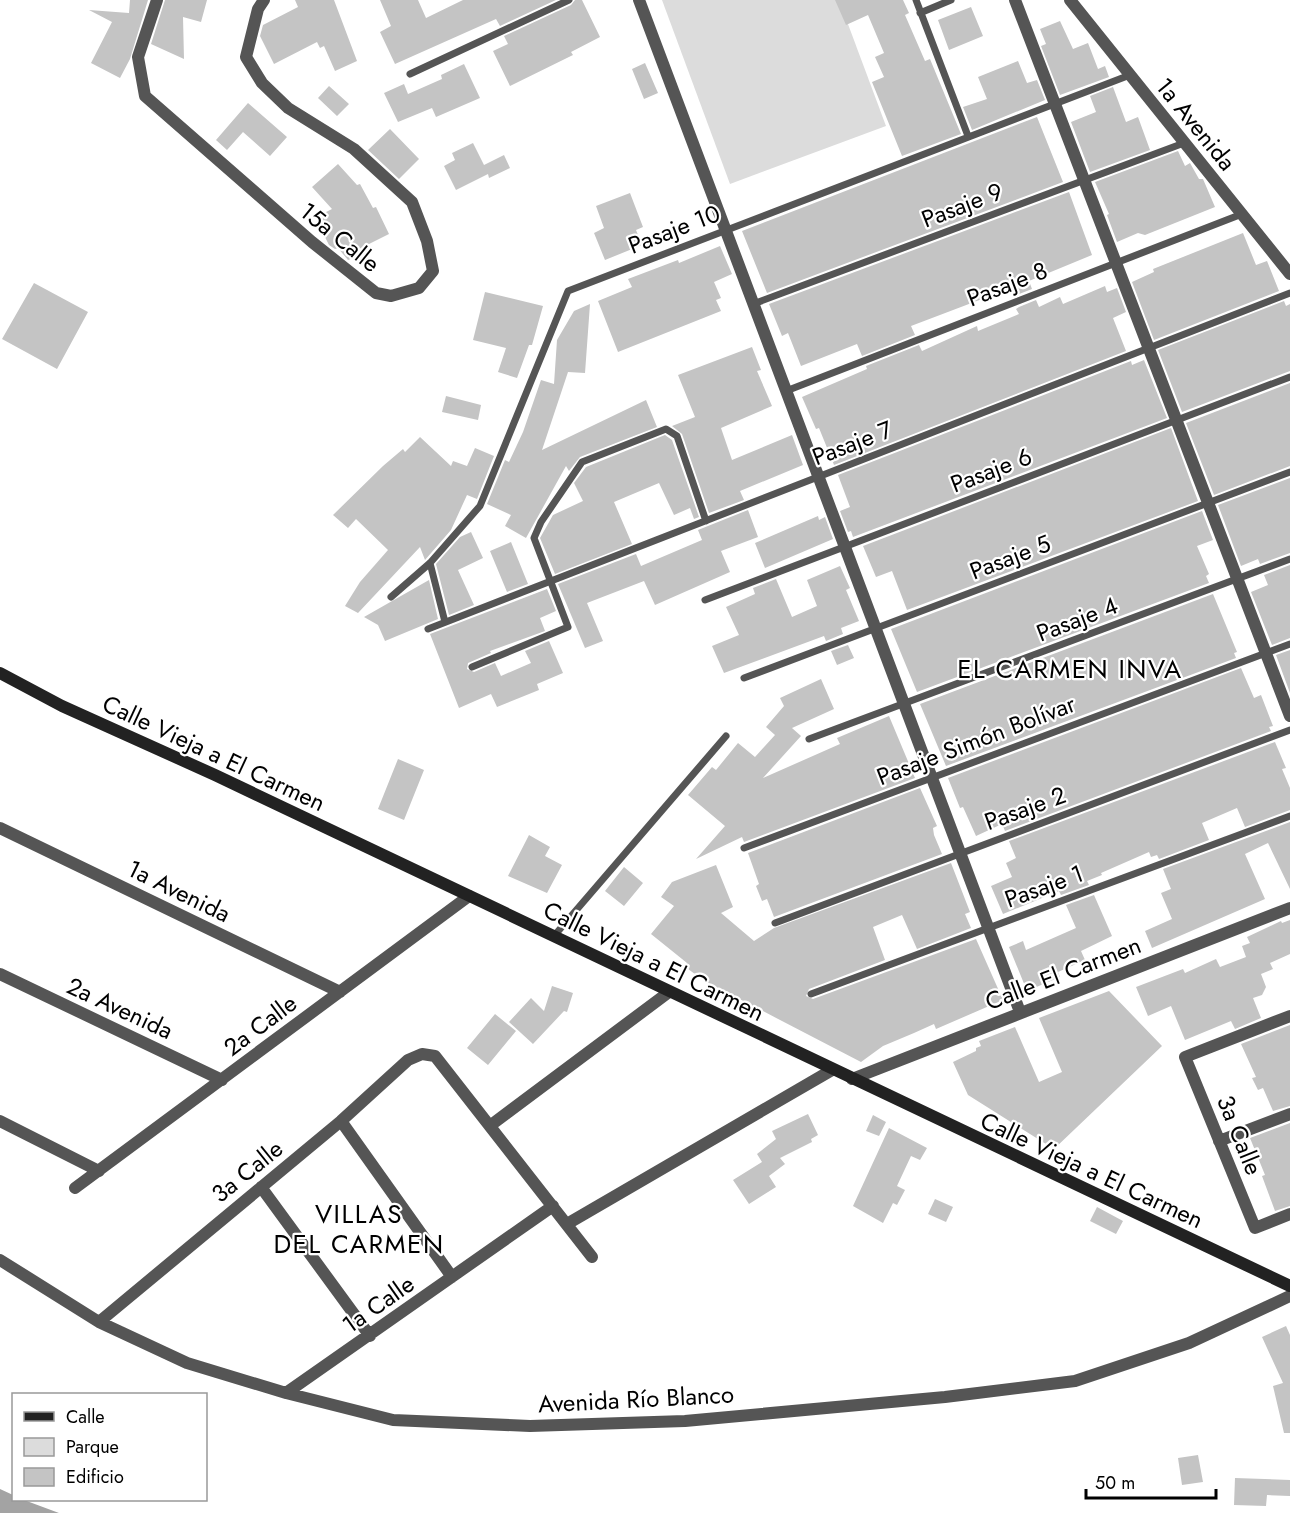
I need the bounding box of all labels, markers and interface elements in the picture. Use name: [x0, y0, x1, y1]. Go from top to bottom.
street label: 1a Avenida: [1148, 70, 1244, 178]
street label: Pasaje 9: [916, 174, 1008, 236]
street label: 15a Calle: [292, 194, 388, 280]
street label: Pasaje 10: [623, 195, 725, 263]
street label: Pasaje 8: [962, 253, 1052, 315]
street label: Pasaje 7: [807, 412, 898, 474]
street label: Pasaje 6: [945, 439, 1037, 501]
street label: Pasaje 5: [964, 526, 1056, 588]
street label: Pasaje 4: [1031, 587, 1123, 651]
district label: EL CARMEN INVA: [957, 650, 1183, 688]
street label: Calle Vieja a El Carmen: [97, 686, 331, 820]
street label: Pasaje Simón Bolívar: [872, 686, 1081, 794]
street label: Pasaje 2: [979, 777, 1071, 839]
street label: 1a Avenida: [122, 851, 236, 931]
street label: Pasaje 1: [1000, 856, 1088, 916]
street label: Calle Vieja a El Carmen: [537, 892, 771, 1030]
street label: Calle El Carmen: [980, 927, 1146, 1019]
street label: 2a Avenida: [61, 968, 179, 1048]
street label: 2a Calle: [216, 986, 304, 1064]
street label: 3a Calle: [1208, 1090, 1272, 1180]
street label: Calle Vieja a El Carmen: [975, 1103, 1209, 1237]
street label: 3a Calle: [204, 1131, 290, 1211]
district label: VILLAS DEL CARMEN: [273, 1195, 445, 1263]
street label: 1a Calle: [335, 1266, 421, 1342]
street label: Avenida Río Blanco: [537, 1376, 735, 1422]
legend: [12, 1393, 207, 1501]
text: Calle: [66, 1404, 105, 1430]
text: Parque: [66, 1434, 119, 1460]
scale bar: [1086, 1462, 1216, 1500]
text: Edificio: [66, 1464, 124, 1490]
text: 50 m: [1095, 1470, 1135, 1496]

